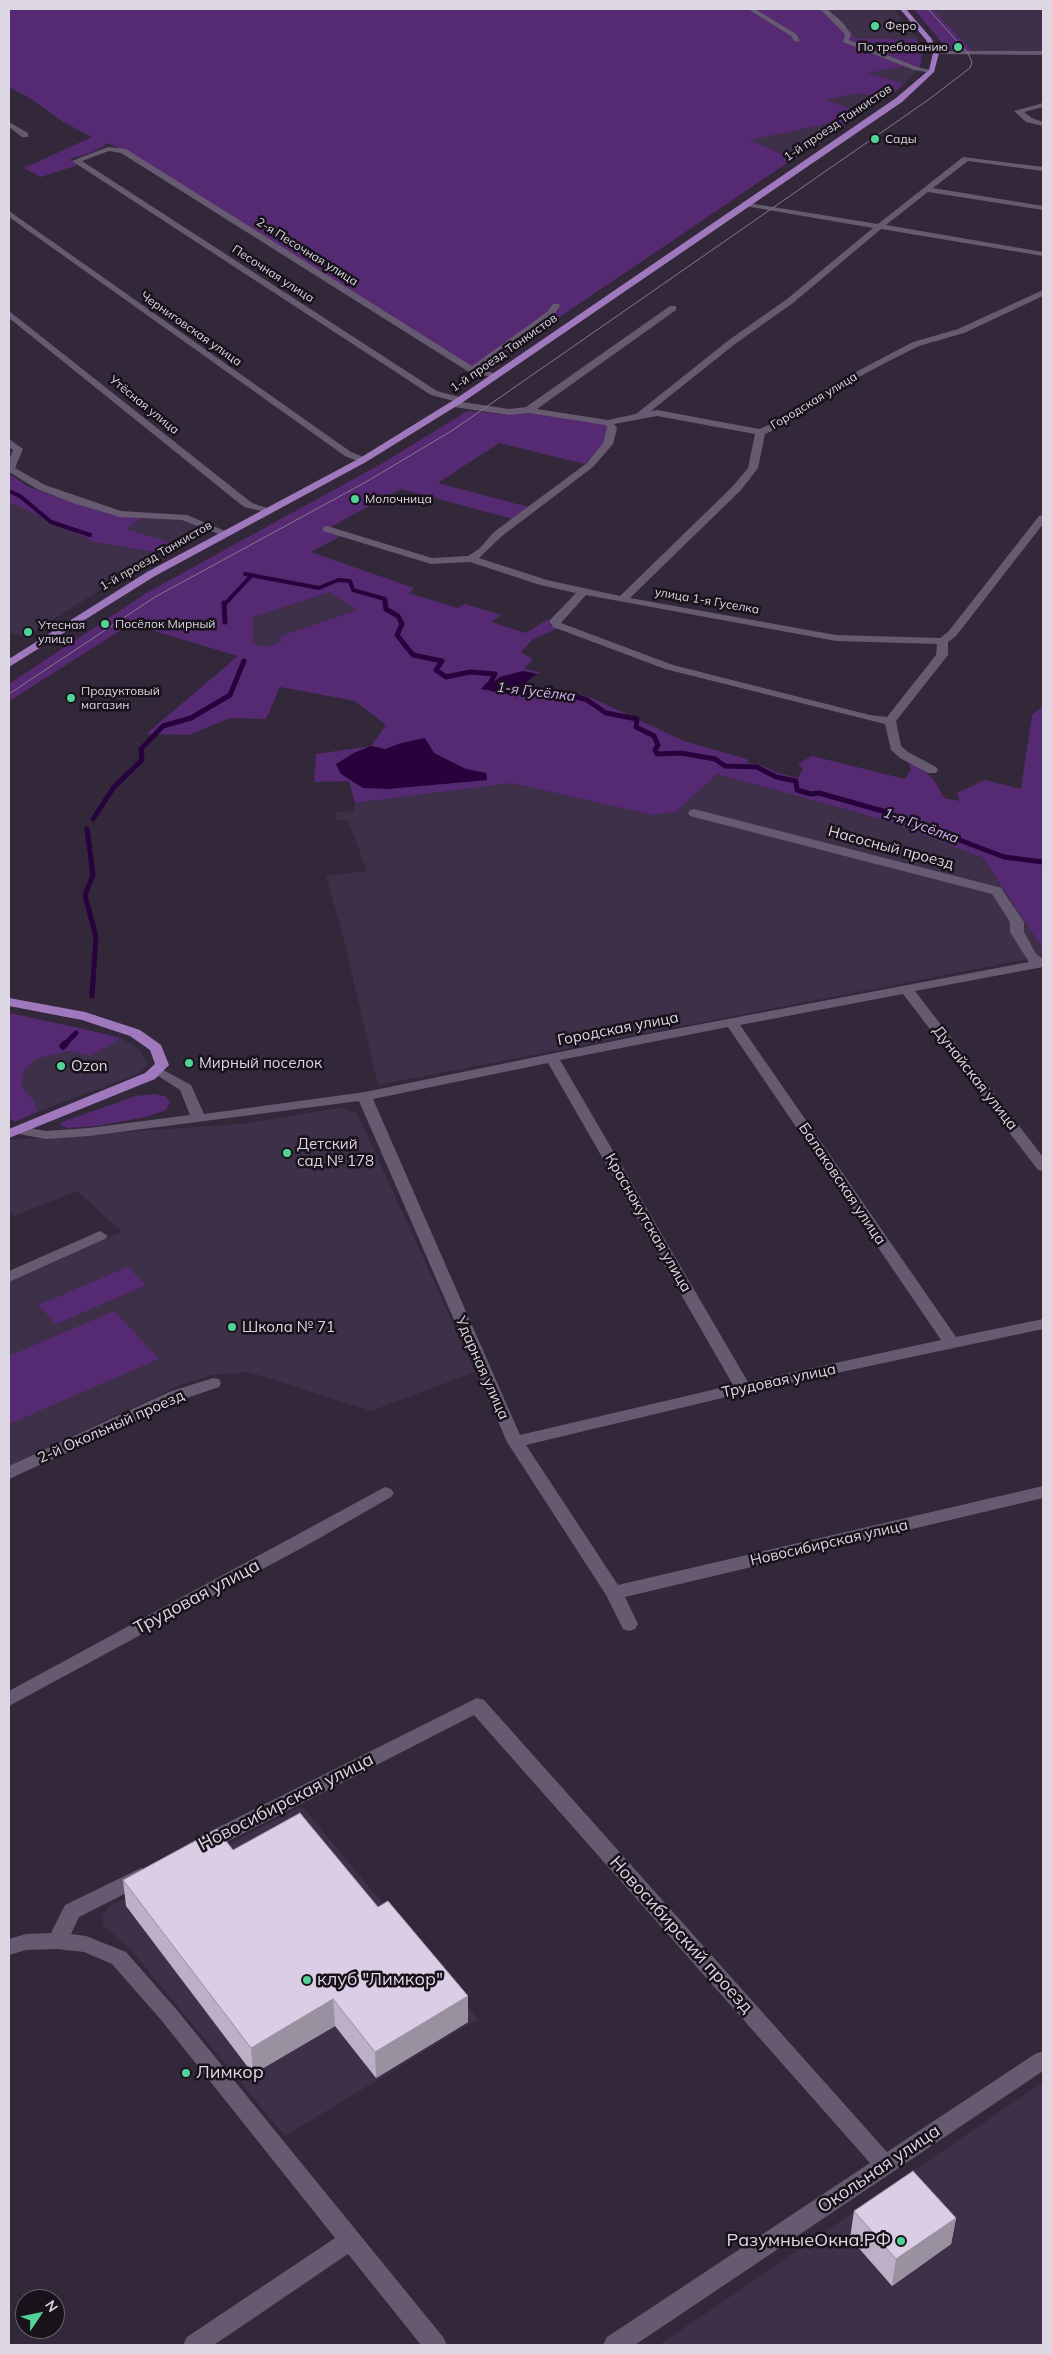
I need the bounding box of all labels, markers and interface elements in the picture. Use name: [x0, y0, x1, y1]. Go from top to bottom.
place label: Феро: [885, 19, 916, 33]
marker: Феро: [869, 20, 881, 32]
place label: По требованию: [858, 40, 948, 54]
marker: По требованию: [952, 41, 964, 53]
street label: 1-й проезд Танкистов: [781, 82, 895, 164]
place label: Сады: [885, 132, 917, 146]
marker: Сады: [869, 133, 881, 145]
street label: 2-я Песочная улица: [254, 215, 360, 289]
street label: Песочная улица: [229, 242, 317, 306]
street label: Черниговская улица: [138, 289, 244, 369]
street label: 1-й проезд Танкистов: [448, 311, 560, 395]
street label: Городская улица: [768, 370, 860, 432]
street label: Утёсная улица: [106, 373, 182, 437]
place label: Молочница: [365, 492, 432, 506]
marker: Молочница: [349, 493, 361, 505]
street label: 1-й проезд Танкистов: [97, 518, 215, 594]
street label: улица 1-я Гуселка: [654, 585, 760, 617]
place label: Посёлок Мирный: [115, 617, 215, 631]
place label: Утесная улица: [38, 618, 85, 646]
marker: Посёлок Мирный: [99, 618, 111, 630]
marker: Утесная улица: [22, 626, 34, 638]
water label: 1-я Гусёлка: [496, 679, 576, 705]
place label: Продуктовый магазин: [81, 684, 160, 712]
marker: Продуктовый магазин: [65, 692, 77, 704]
water label: 1-я Гусёлка: [881, 805, 961, 847]
street label: Насосный проезд: [826, 823, 956, 873]
street label: Городская улица: [556, 1008, 680, 1050]
street label: Дунайская улица: [929, 1022, 1021, 1134]
place label: Мирный поселок: [199, 1054, 322, 1072]
place label: Ozon: [71, 1057, 108, 1075]
marker: Мирный поселок: [183, 1057, 195, 1069]
marker: Ozon: [55, 1060, 67, 1072]
street label: Балаковская улица: [795, 1120, 889, 1248]
place label: Детский сад № 178: [297, 1135, 374, 1170]
marker: Детский сад № 178: [281, 1147, 293, 1159]
street label: Краснокутская улица: [601, 1150, 695, 1296]
street label: Ударная улица: [451, 1313, 513, 1423]
place label: Школа № 71: [242, 1318, 335, 1336]
marker: Школа № 71: [226, 1321, 238, 1333]
street label: Трудовая улица: [720, 1360, 838, 1402]
street label: 2-й Окольный проезд: [35, 1387, 187, 1467]
street label: Новосибирская улица: [748, 1516, 910, 1570]
street label: Трудовая улица: [130, 1555, 264, 1639]
street label: Новосибирская улица: [195, 1748, 377, 1856]
street label: Новосибирский проезд: [605, 1852, 757, 2018]
place label: клуб "Лимкор": [317, 1969, 443, 1991]
marker: клуб "Лимкор": [301, 1974, 313, 1986]
place label: Лимкор: [196, 2062, 264, 2084]
marker: Лимкор: [180, 2067, 192, 2079]
street label: Окольная улица: [814, 2120, 944, 2218]
place label: РазумныеОкна.РФ: [727, 2230, 891, 2252]
marker: РазумныеОкна.РФ: [895, 2235, 907, 2247]
north arrow: [15, 2289, 65, 2339]
text: N: [41, 2297, 62, 2316]

